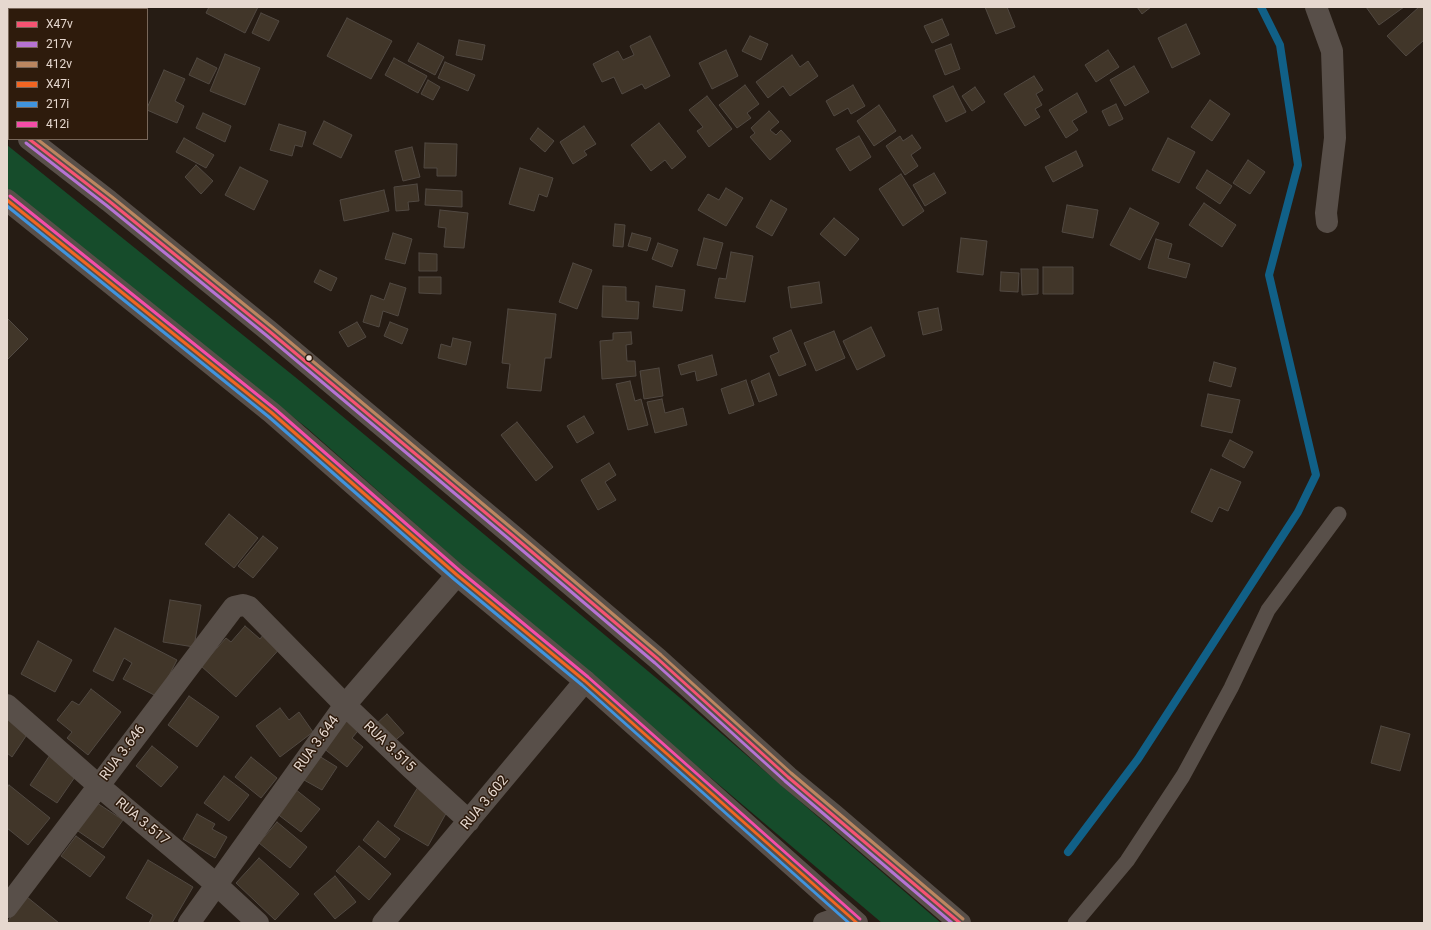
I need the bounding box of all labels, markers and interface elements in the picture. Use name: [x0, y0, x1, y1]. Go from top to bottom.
legend: [8, 8, 148, 140]
text: X47v: [46, 17, 73, 31]
text: 217v: [46, 37, 72, 51]
text: 412v: [46, 57, 72, 71]
text: X47i: [46, 77, 70, 91]
text: 217i: [46, 97, 69, 111]
text: 412i: [46, 117, 69, 131]
unlabelled marker: [304, 353, 314, 363]
street label: RUA 3.644: [291, 713, 343, 775]
street label: RUA 3.515: [360, 718, 418, 776]
street label: RUA 3.646: [97, 722, 149, 784]
street label: RUA 3.602: [458, 773, 512, 833]
street label: RUA 3.517: [112, 795, 172, 849]

